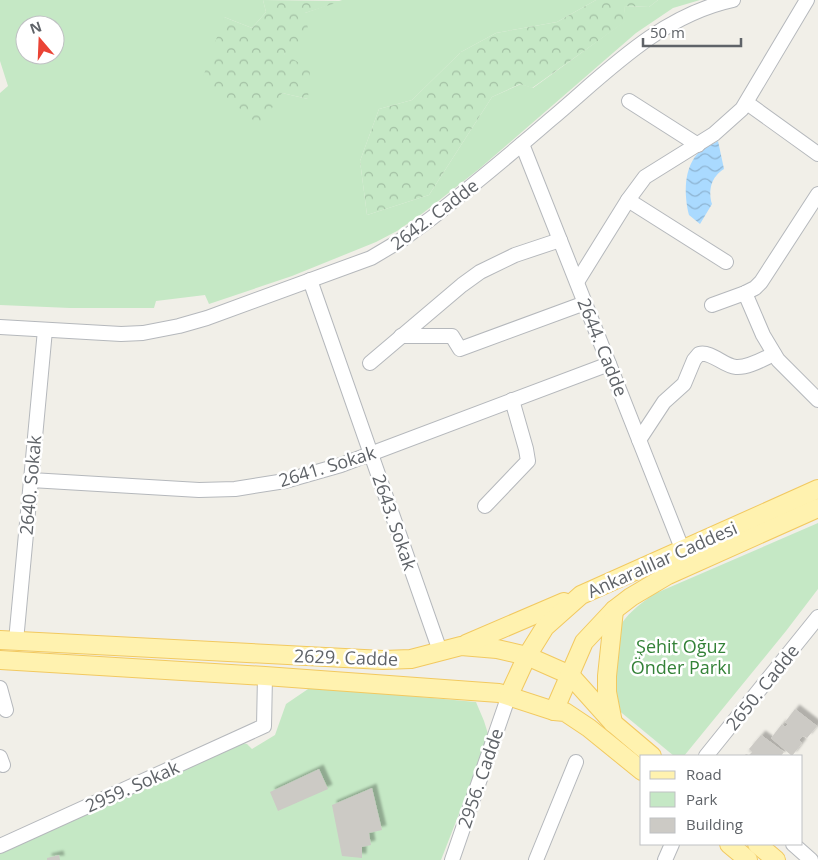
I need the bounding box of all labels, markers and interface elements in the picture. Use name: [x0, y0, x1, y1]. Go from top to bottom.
north arrow: [15, 15, 65, 65]
scale bar: [643, 15, 740, 47]
text: N: [27, 16, 44, 38]
text: 50 m: [650, 22, 685, 42]
street label: 2642. Cadde: [385, 173, 483, 255]
street label: 2644. Cadde: [572, 294, 634, 400]
street label: 2640. Sokak: [14, 434, 46, 536]
street label: 2641. Sokak: [276, 440, 379, 492]
street label: 2643. Sokak: [367, 471, 423, 574]
street label: Ankaralılar Caddesi: [583, 515, 741, 603]
park label: Şehit Oğuz Önder Parkı: [631, 634, 731, 679]
street label: 2650. Cadde: [720, 639, 804, 735]
street label: 2629. Cadde: [294, 643, 398, 671]
street label: 2956. Cadde: [452, 725, 508, 831]
street label: 2959. Sokak: [81, 754, 183, 817]
legend: [640, 755, 803, 845]
text: Road: [686, 764, 722, 784]
text: Park: [686, 789, 717, 809]
text: Building: [686, 814, 743, 834]

